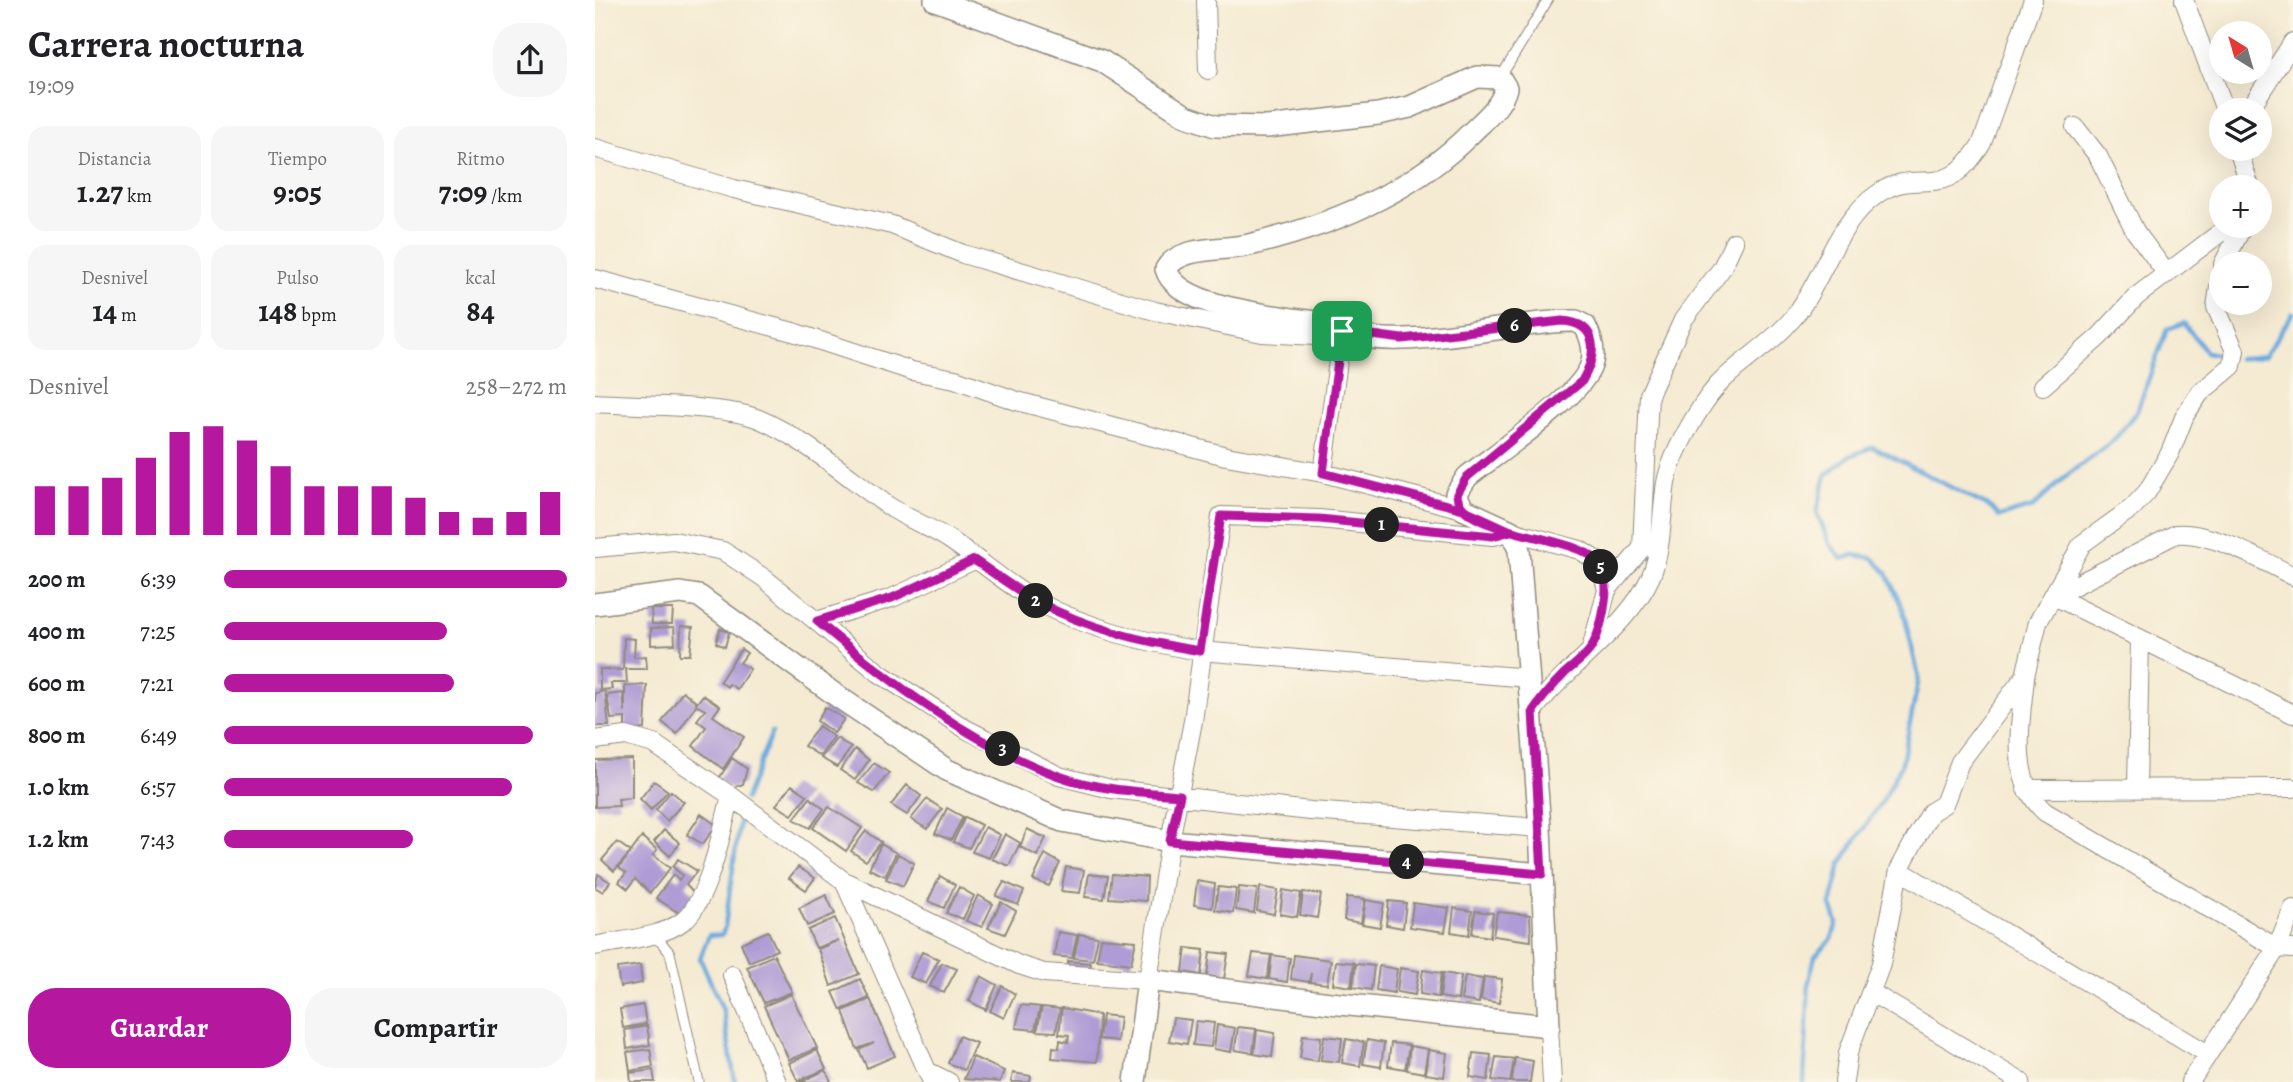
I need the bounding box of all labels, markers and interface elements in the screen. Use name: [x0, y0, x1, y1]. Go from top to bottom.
text: Carrera nocturna: [28, 18, 304, 70]
north arrow: [2209, 21, 2271, 84]
map controls: [2209, 21, 2272, 315]
button: share: [493, 23, 567, 97]
text: 19:09: [28, 70, 75, 101]
button: layers: [2209, 98, 2272, 161]
text: Distancia: [77, 146, 152, 172]
text: Tiempo: [268, 146, 327, 172]
text: Ritmo: [456, 146, 505, 172]
text: 1.27: [77, 172, 123, 212]
text: 9:05: [273, 172, 322, 212]
text: 7:09: [438, 172, 487, 212]
button: +: [2209, 175, 2272, 238]
text: km: [123, 183, 152, 209]
text: /km: [487, 183, 523, 209]
button: −: [2209, 252, 2272, 315]
text: Desnivel: [81, 265, 148, 291]
text: Pulso: [276, 265, 319, 291]
text: kcal: [465, 265, 496, 291]
text: 14: [92, 291, 117, 331]
text: 148: [258, 291, 297, 331]
text: 84: [466, 291, 495, 331]
pin: [1312, 301, 1372, 361]
text: m: [117, 302, 137, 328]
text: bpm: [297, 302, 337, 328]
pin: 6: [1497, 308, 1532, 344]
icon: arrive: [1323, 312, 1361, 350]
text: 6: [1510, 312, 1519, 338]
text: Desnivel: [28, 371, 109, 402]
text: 258–272 m: [466, 371, 567, 402]
pin: 1: [1365, 508, 1399, 542]
text: 1: [1378, 511, 1385, 537]
pin: 5: [1583, 550, 1619, 584]
text: 5: [1596, 553, 1605, 579]
text: 200 m: [28, 564, 86, 595]
text: 6:39: [140, 564, 176, 595]
pin: 2: [1019, 584, 1053, 618]
text: 2: [1031, 587, 1040, 613]
text: 400 m: [28, 616, 85, 647]
text: 7:25: [140, 616, 176, 647]
text: 600 m: [28, 668, 85, 699]
text: 7:21: [140, 668, 174, 699]
text: 800 m: [28, 720, 85, 751]
text: 6:49: [140, 720, 177, 751]
pin: 3: [985, 732, 1021, 766]
text: 3: [998, 735, 1007, 761]
text: 1.0 km: [28, 772, 89, 803]
text: 6:57: [140, 772, 176, 803]
text: 1.2 km: [28, 824, 89, 855]
text: 7:43: [140, 824, 175, 855]
pin: 4: [1389, 844, 1425, 880]
text: 4: [1402, 848, 1411, 874]
button: Guardar: [28, 988, 291, 1068]
button: Compartir: [305, 988, 567, 1068]

